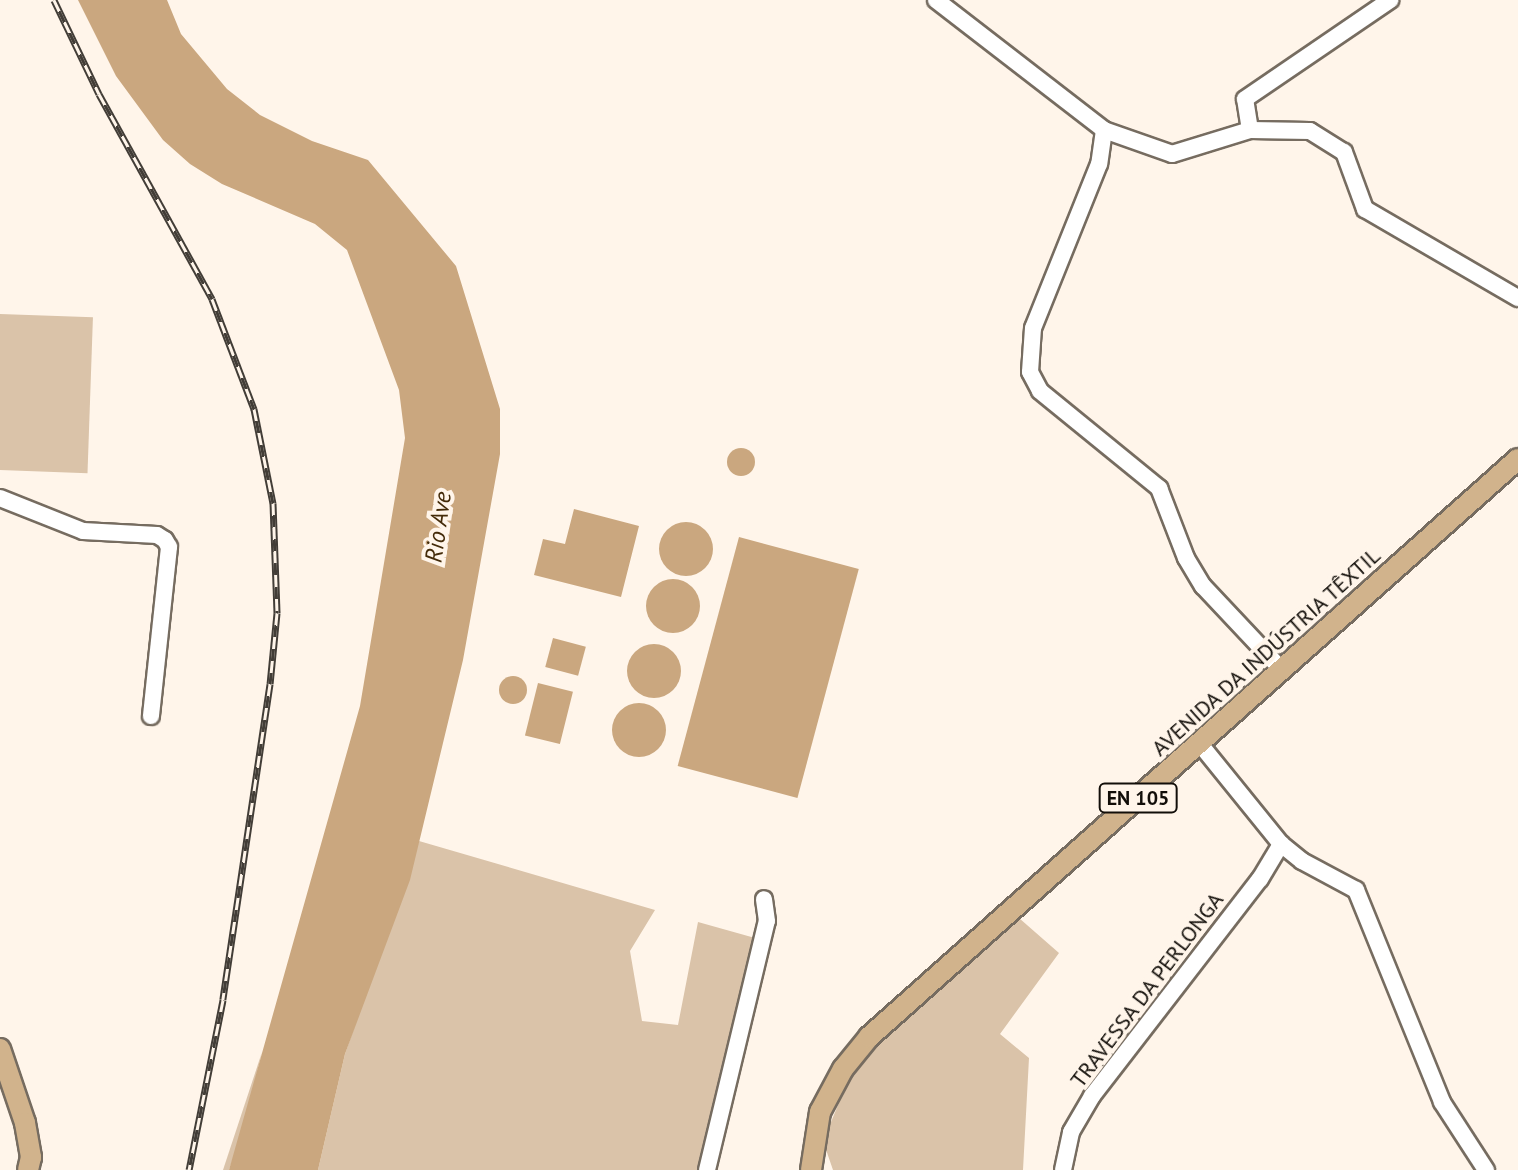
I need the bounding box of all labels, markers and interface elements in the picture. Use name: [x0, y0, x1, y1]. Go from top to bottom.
water label: Rio Ave: [419, 489, 457, 565]
street label: AVENIDA DA INDÚSTRIA TÊXTIL: [1145, 541, 1387, 763]
road number: EN 105: [1098, 782, 1178, 814]
street label: TRAVESSA DA PERLONGA: [1065, 887, 1229, 1093]

